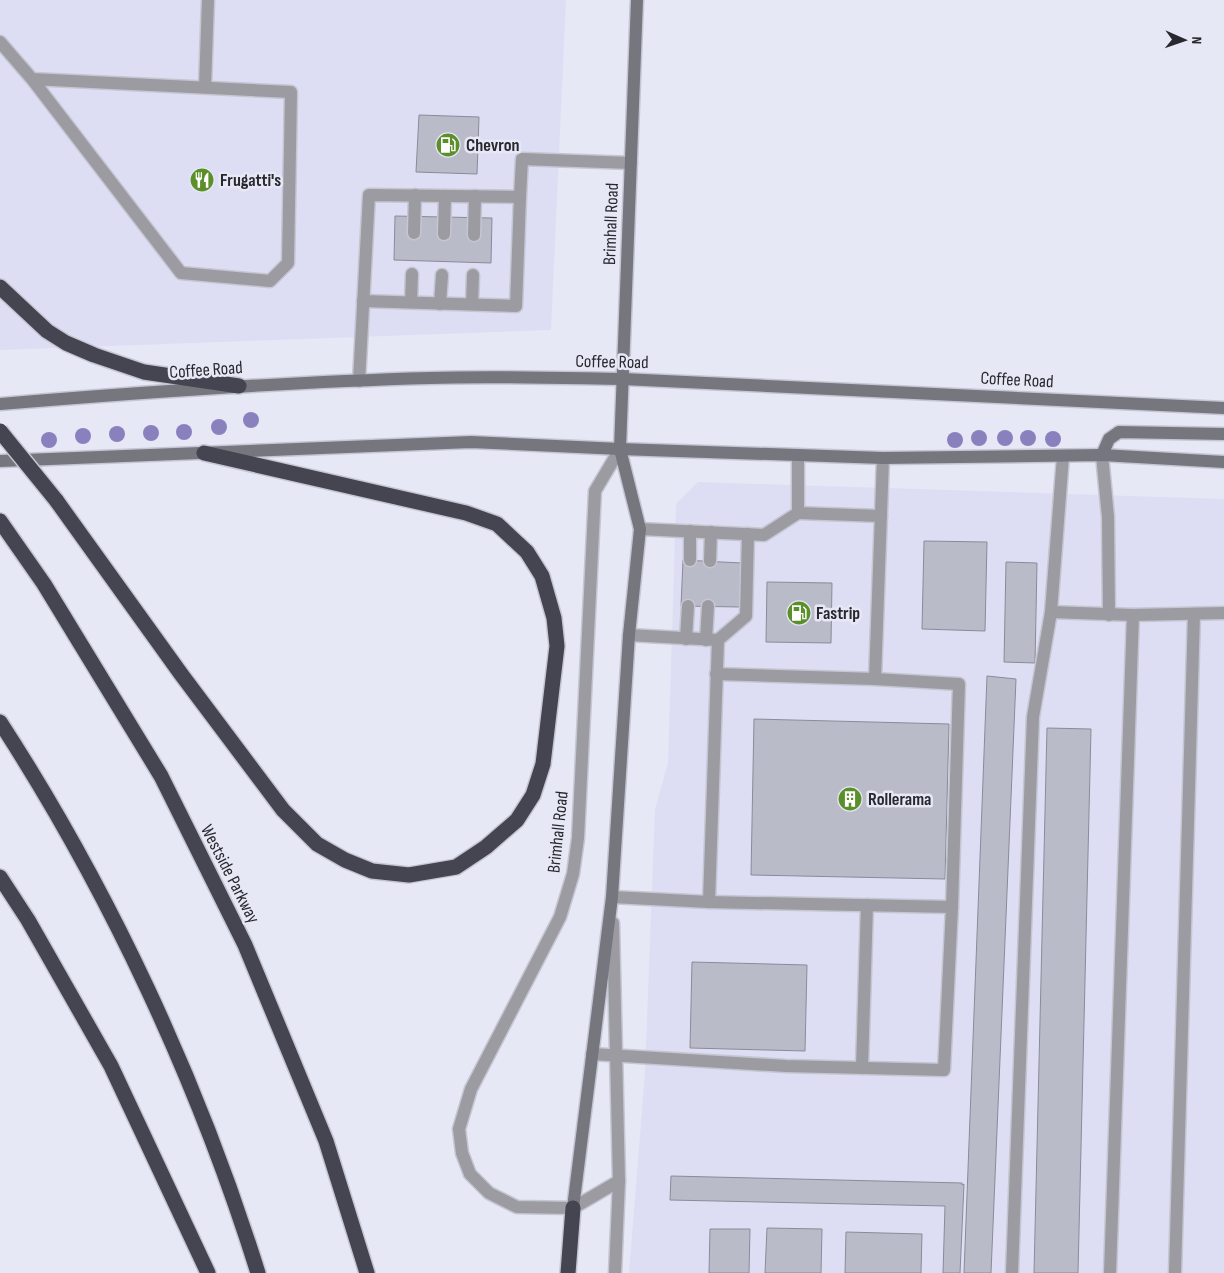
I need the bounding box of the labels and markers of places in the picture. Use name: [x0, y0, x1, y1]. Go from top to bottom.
fuel station icon: Chevron: [435, 132, 461, 158]
place label: Chevron: [466, 135, 520, 156]
restaurant icon: Frugatti's: [189, 167, 215, 193]
place label: Frugatti's: [220, 170, 281, 191]
fuel station icon: Fastrip: [786, 600, 812, 626]
place label: Fastrip: [816, 603, 860, 624]
building icon: Rollerama: [837, 786, 863, 812]
place label: Rollerama: [868, 789, 931, 810]

